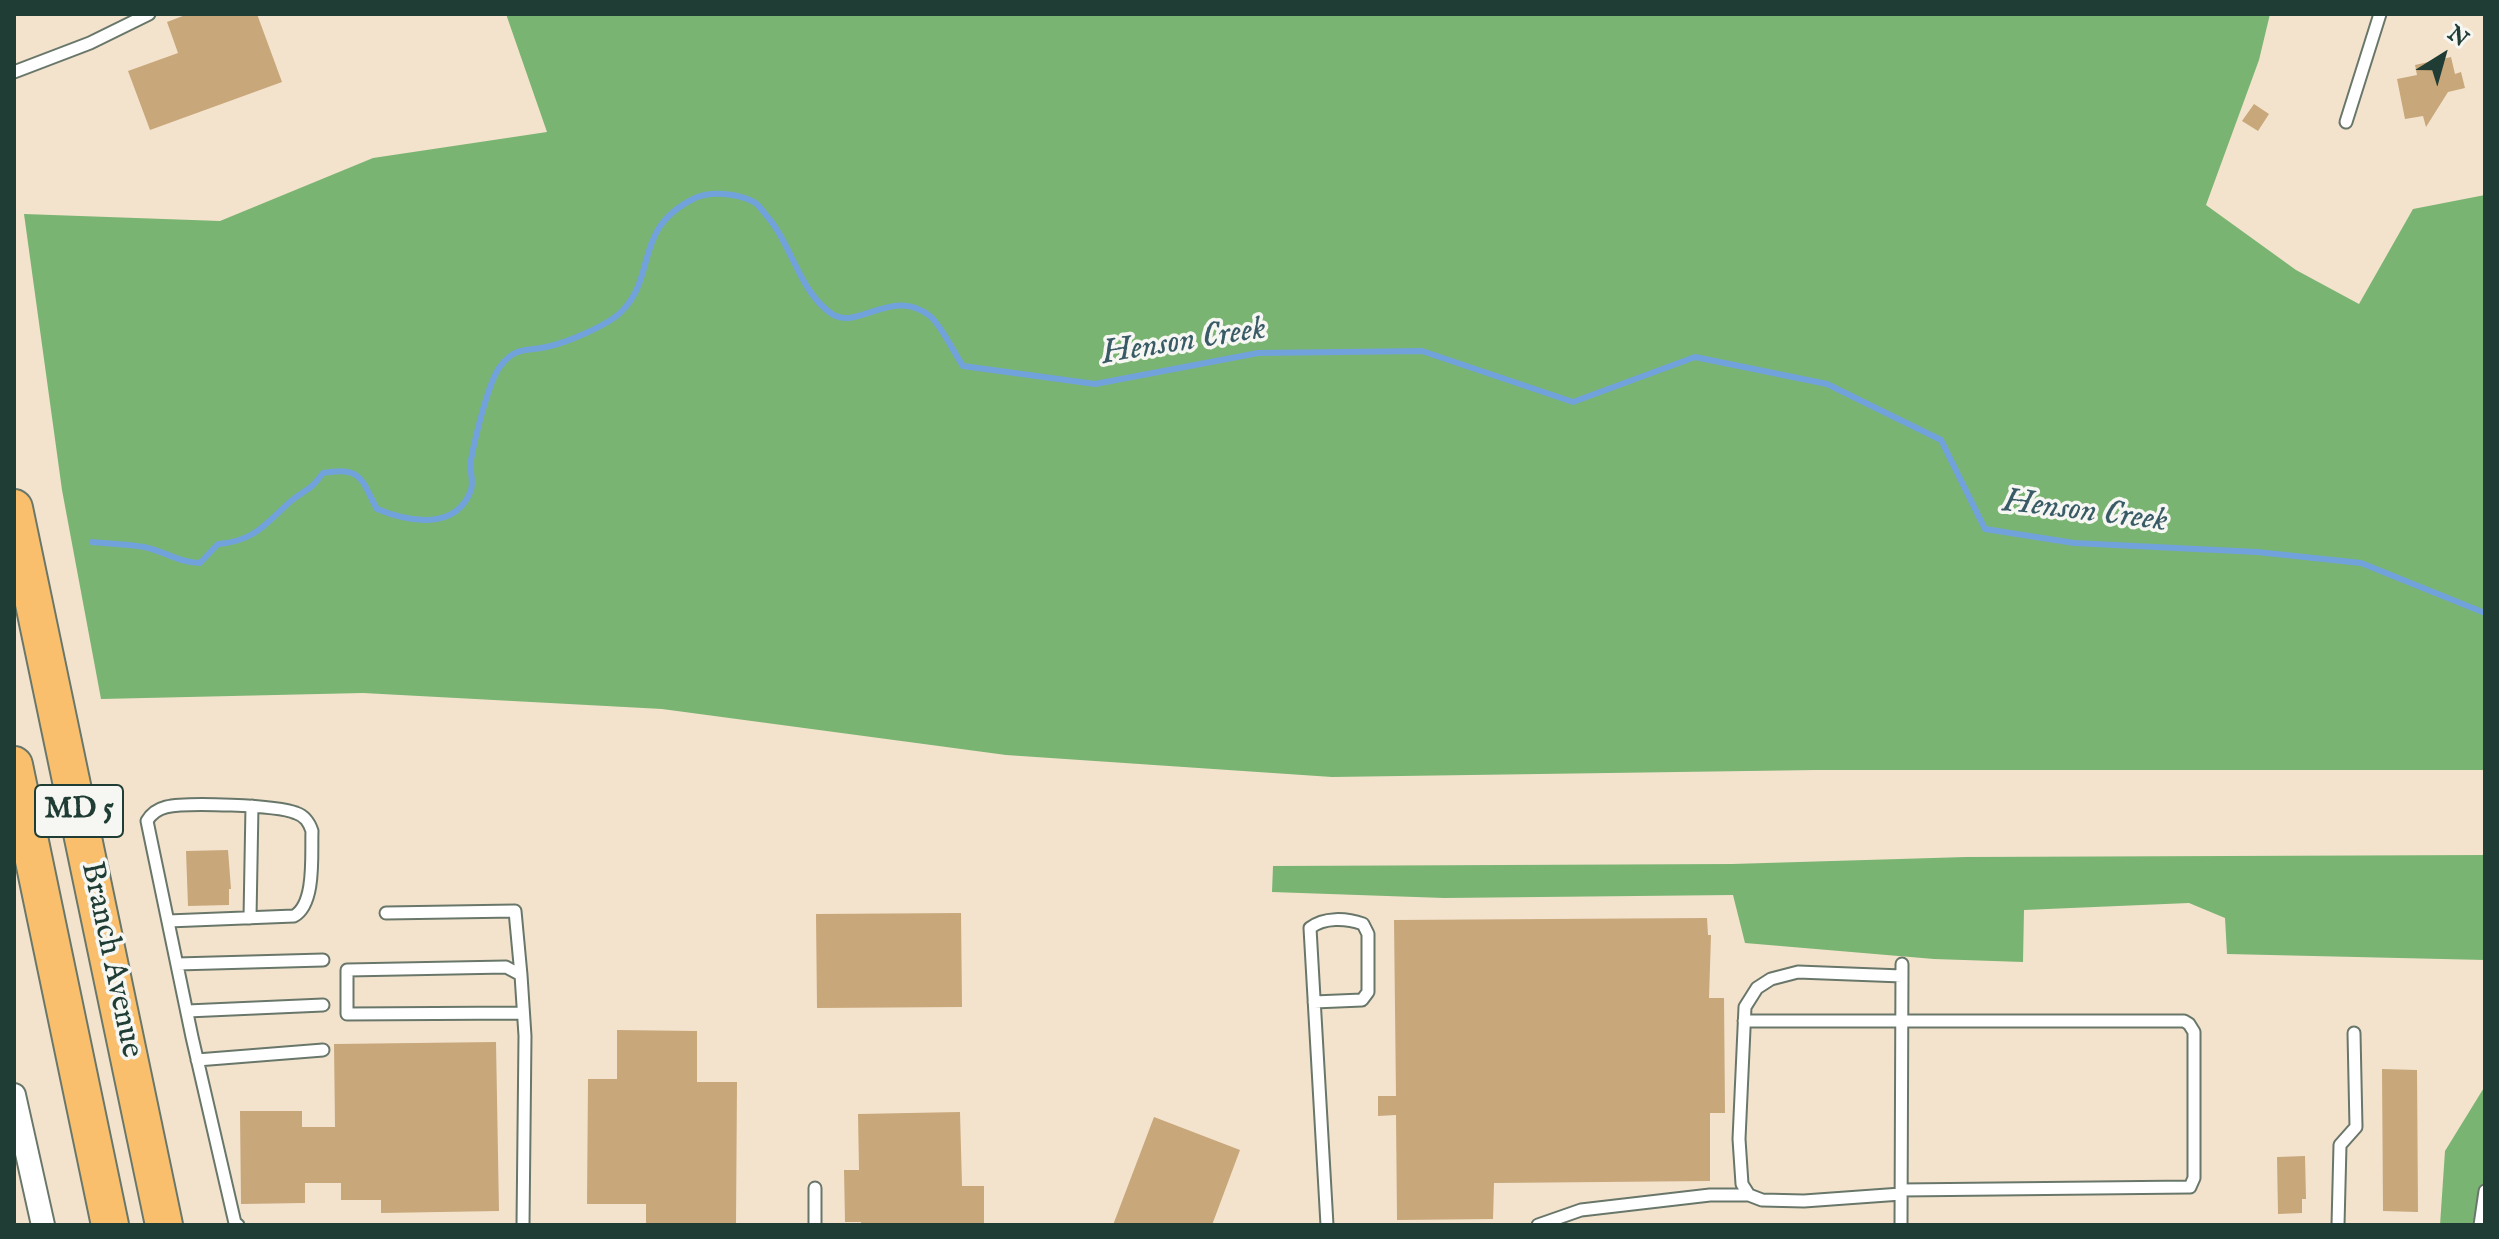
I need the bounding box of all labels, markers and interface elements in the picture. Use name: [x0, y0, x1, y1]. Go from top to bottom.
north arrow: [2403, 16, 2483, 96]
text: N: [2441, 20, 2473, 54]
water label: Henson Creek: [1099, 310, 1269, 376]
water label: Henson Creek: [2000, 483, 2170, 543]
road number: MD 5: [35, 785, 123, 837]
street label: Branch Avenue: [70, 859, 150, 1061]

